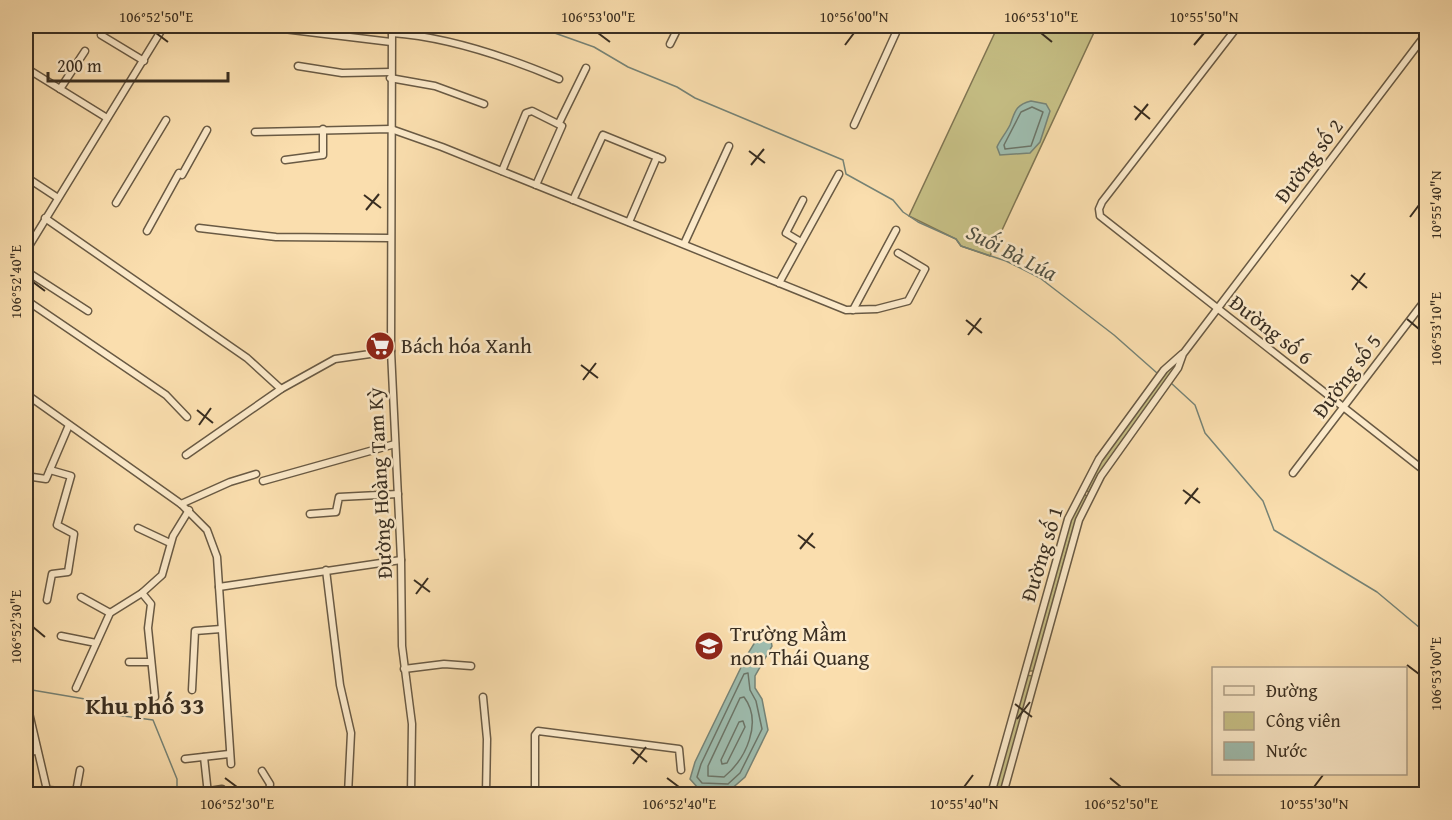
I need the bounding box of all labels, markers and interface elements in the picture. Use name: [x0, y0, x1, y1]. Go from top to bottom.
text: 106°52'50"E: [119, 6, 193, 27]
text: 106°53'00"E: [561, 6, 635, 27]
text: 10°56'00"N: [820, 6, 889, 27]
text: 106°53'10"E: [1004, 6, 1078, 27]
text: 10°55'50"N: [1170, 6, 1239, 27]
scale bar: [48, 45, 228, 83]
text: 200 m: [57, 52, 102, 79]
street label: Đường số 2: [1267, 112, 1351, 209]
text: 10°55'40"N: [1425, 170, 1446, 239]
water label: Suối Bà Lúa: [961, 216, 1063, 288]
text: 106°52'40"E: [5, 245, 26, 319]
street label: Đường số 6: [1223, 287, 1320, 372]
text: 106°53'10"E: [1425, 292, 1446, 366]
street label: Đường số 5: [1305, 327, 1389, 424]
supermarket icon: Bách hóa Xanh: [364, 330, 396, 362]
place label: Bách hóa Xanh: [401, 330, 532, 361]
street label: Đường Hoàng Tam Kỳ: [359, 386, 400, 579]
street label: Đường số 1: [1012, 502, 1071, 605]
text: 106°52'30"E: [5, 590, 26, 664]
place label: Trường Mầm non Thái Quang: [730, 618, 870, 673]
school or university icon: Trường Mầm non Thái Quang: [693, 630, 725, 662]
text: 106°53'00"E: [1425, 637, 1446, 711]
legend: [1212, 667, 1407, 775]
text: Đường: [1266, 677, 1317, 704]
district label: Khu phố 33: [85, 688, 205, 723]
text: Công viên: [1266, 707, 1341, 734]
text: Nước: [1266, 737, 1307, 764]
text: 106°52'30"E: [200, 793, 274, 814]
text: 106°52'40"E: [642, 793, 716, 814]
text: 10°55'40"N: [930, 793, 999, 814]
text: 106°52'50"E: [1084, 793, 1158, 814]
text: 10°55'30"N: [1280, 793, 1349, 814]

